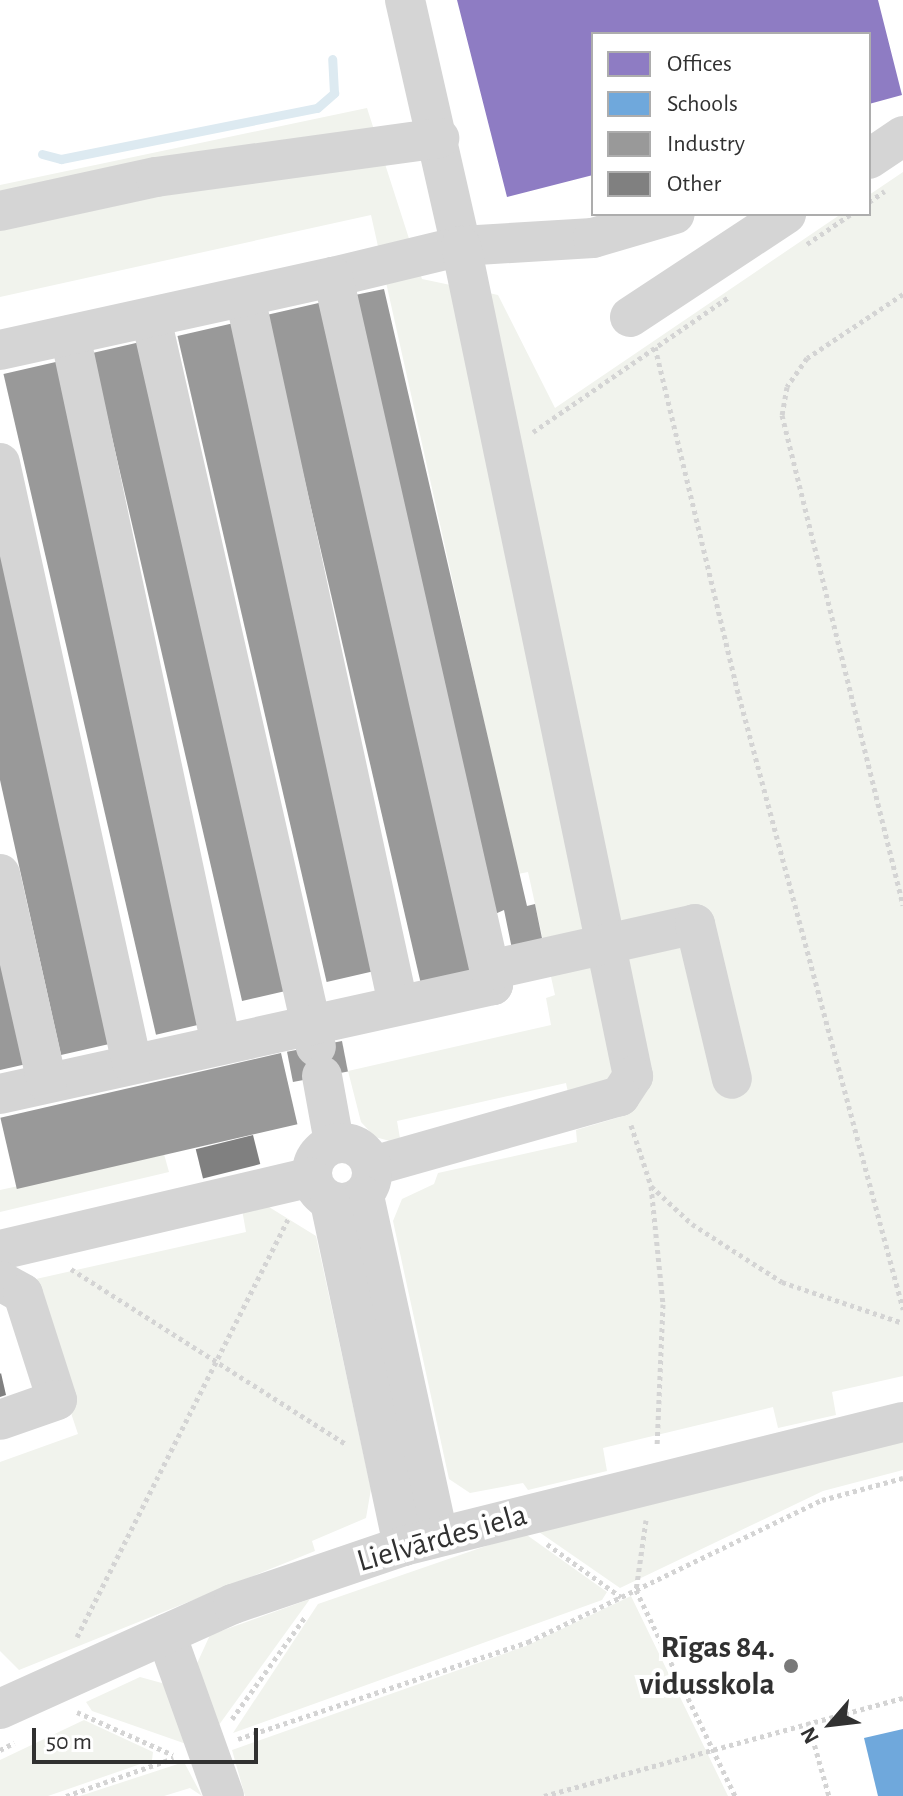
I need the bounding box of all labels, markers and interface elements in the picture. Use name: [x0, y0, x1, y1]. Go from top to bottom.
legend: [591, 32, 871, 216]
text: Offices: [667, 52, 732, 76]
text: Schools: [667, 92, 738, 116]
text: Industry: [667, 132, 745, 156]
text: Other: [667, 172, 721, 196]
street label: Lielvārdes iela: [353, 1495, 531, 1581]
place label: Rīgas 84. vidusskola: [639, 1629, 775, 1704]
marker: Rīgas 84. vidusskola: [782, 1657, 800, 1675]
north arrow: [791, 1684, 871, 1764]
scale bar: [36, 1712, 262, 1762]
text: N: [797, 1723, 823, 1747]
text: 50 m: [46, 1730, 92, 1754]

